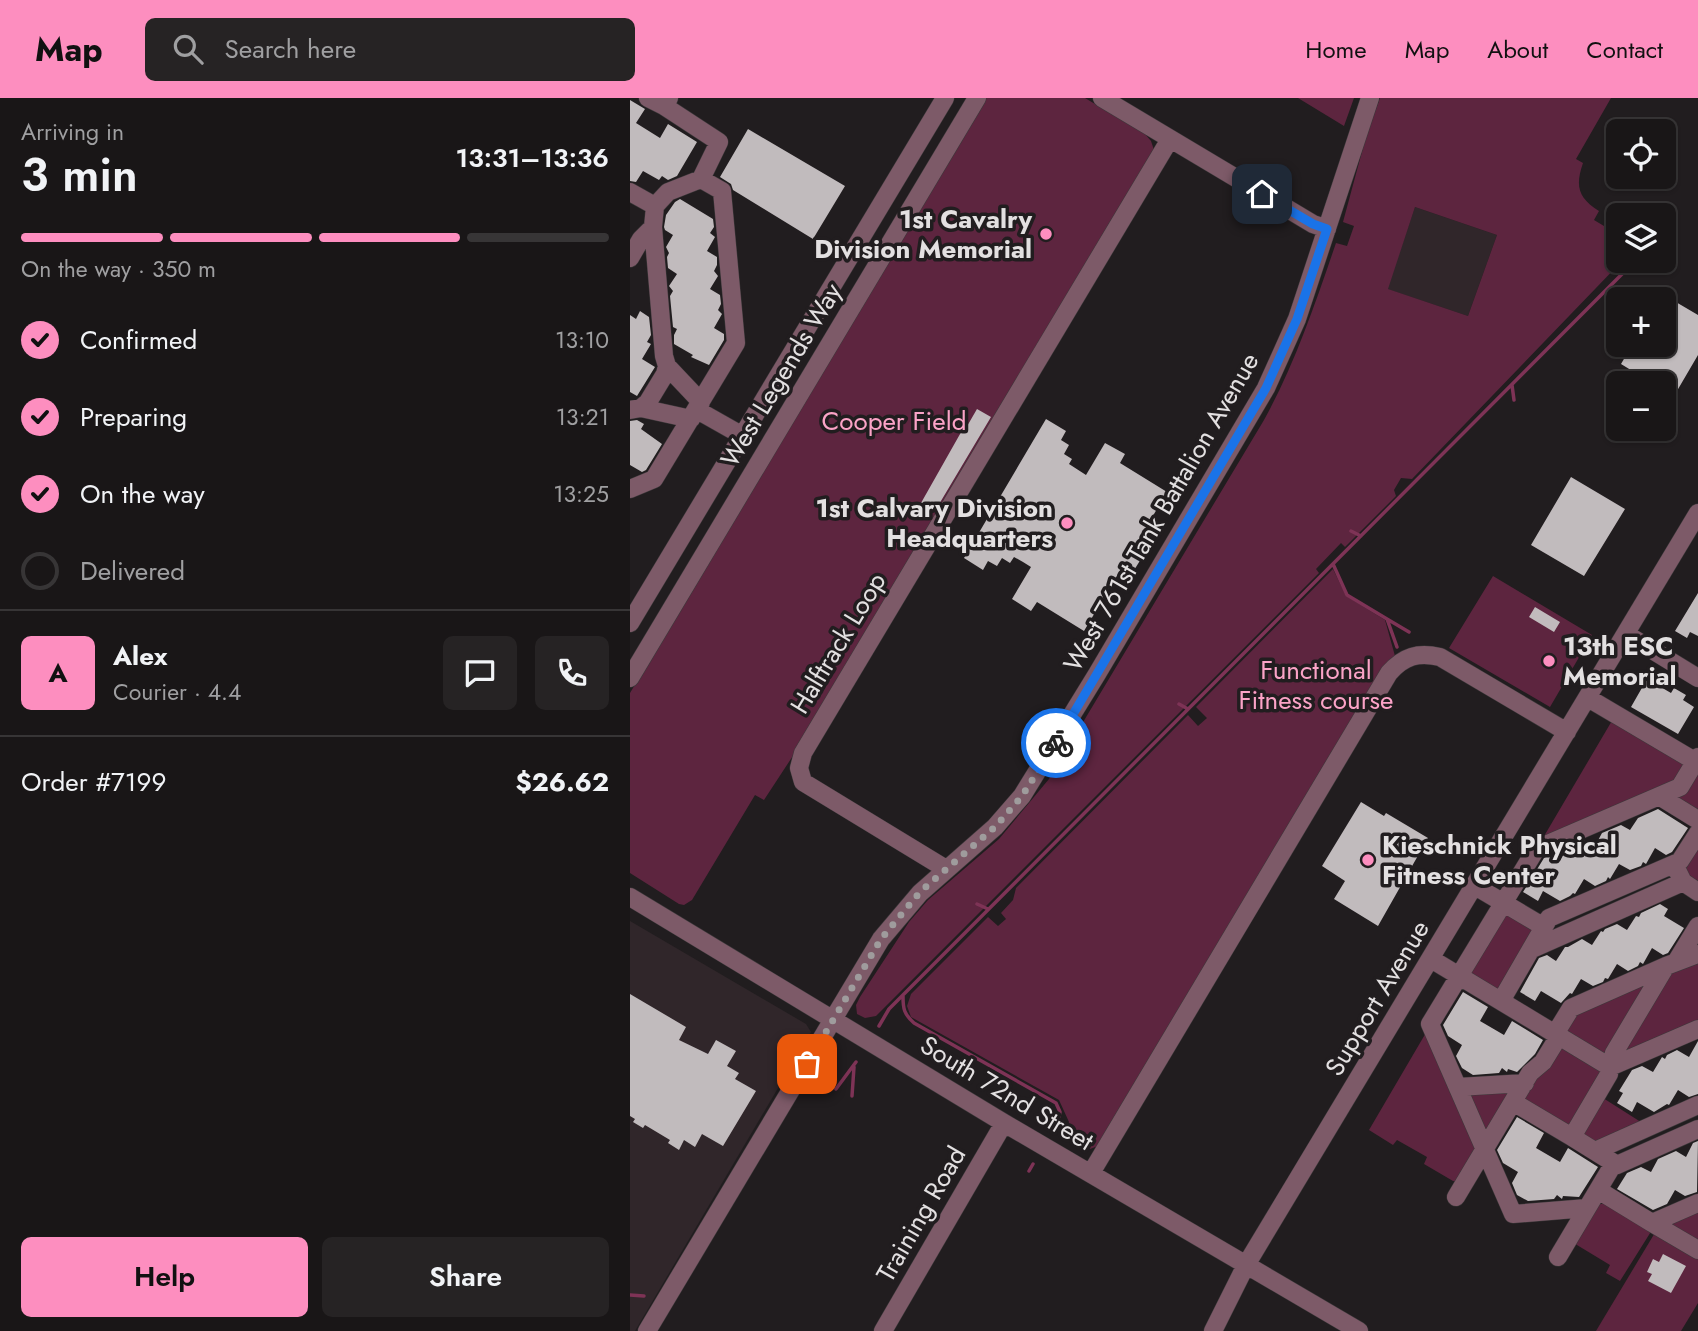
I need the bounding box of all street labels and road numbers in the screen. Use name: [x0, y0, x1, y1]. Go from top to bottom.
street label: West Legends Way: [711, 275, 851, 474]
street label: West 761st Tank Battalion Avenue: [1054, 345, 1268, 679]
street label: Halftrack Loop: [781, 565, 895, 721]
street label: Support Avenue: [1315, 913, 1439, 1083]
street label: South 72nd Street: [913, 1026, 1102, 1160]
street label: Training Road: [867, 1139, 975, 1289]

